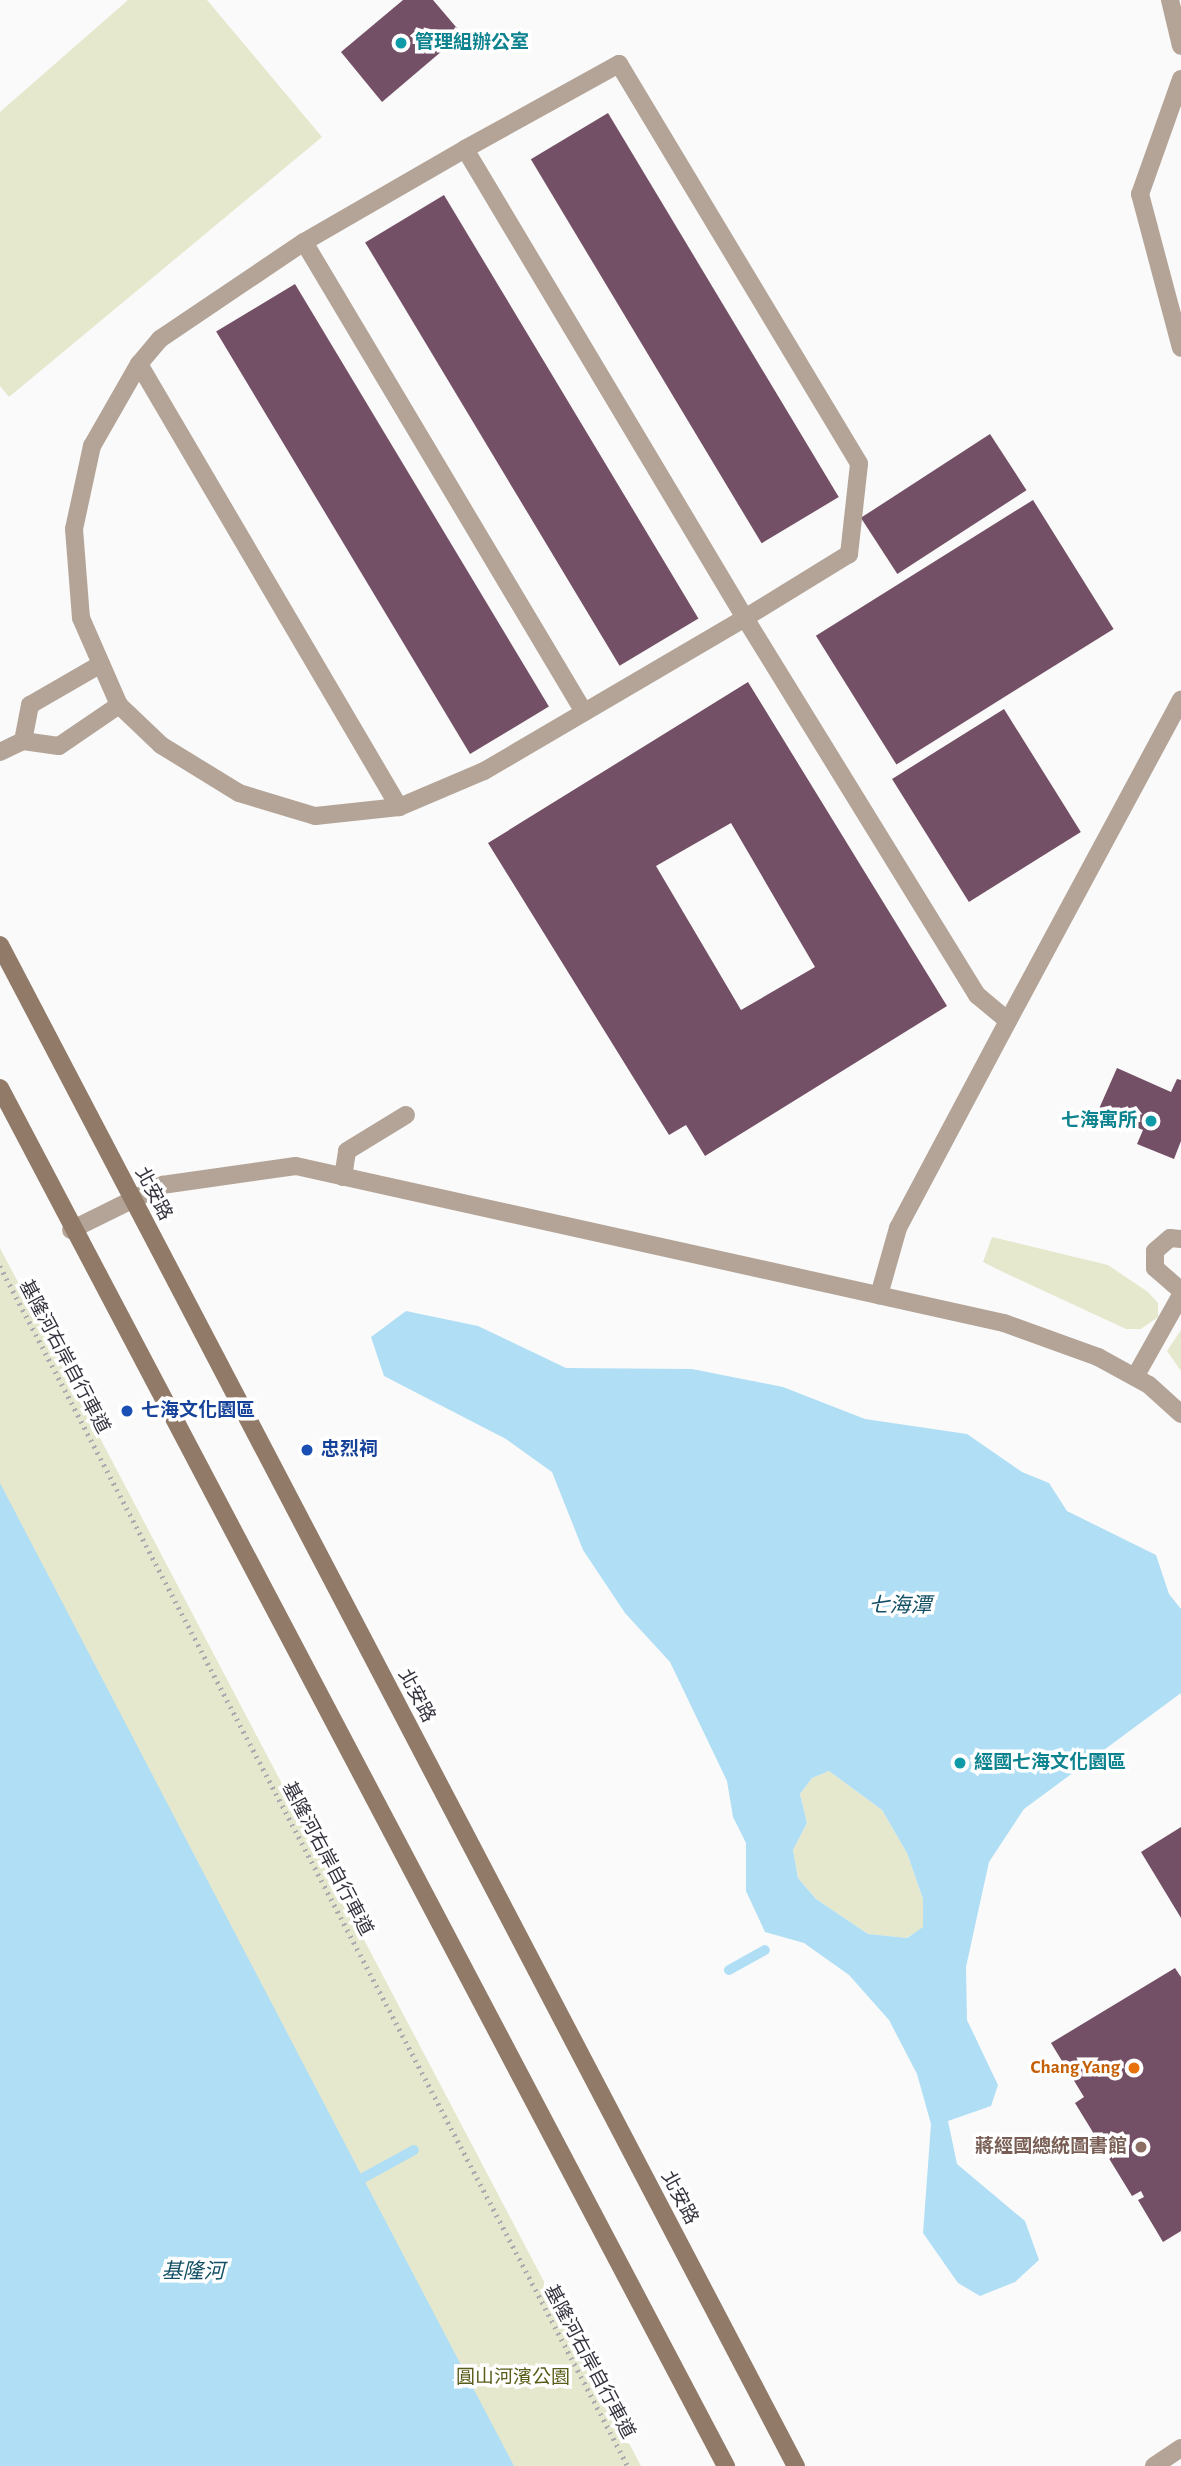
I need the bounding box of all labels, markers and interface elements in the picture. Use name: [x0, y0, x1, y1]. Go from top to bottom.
place label: 管理組辦公室: [415, 32, 529, 54]
marker: 管理組辦公室: [393, 35, 409, 51]
place label: 七海寓所: [1061, 1110, 1137, 1132]
marker: 七海寓所: [1143, 1113, 1159, 1129]
street label: 北安路: [130, 1163, 176, 1225]
street label: 基隆河右岸自行車道: [14, 1276, 114, 1438]
place label: 七海文化園區: [141, 1400, 255, 1422]
marker: 七海文化園區: [119, 1403, 135, 1419]
place label: 忠烈祠: [321, 1439, 378, 1461]
marker: 忠烈祠: [299, 1442, 315, 1458]
water label: 七海潭: [869, 1593, 931, 1619]
street label: 北安路: [393, 1665, 439, 1727]
place label: 經國七海文化園區: [974, 1752, 1126, 1774]
marker: 經國七海文化園區: [952, 1755, 968, 1771]
street label: 基隆河右岸自行車道: [277, 1778, 377, 1940]
place label: Chang Yang: [1031, 2057, 1120, 2079]
marker: Chang Yang: [1126, 2060, 1142, 2076]
place label: 蔣經國總統圖書館: [975, 2136, 1127, 2158]
marker: 蔣經國總統圖書館: [1133, 2139, 1149, 2155]
street label: 北安路: [656, 2167, 702, 2229]
water label: 基隆河: [162, 2259, 224, 2285]
street label: 基隆河右岸自行車道: [539, 2281, 639, 2443]
park label: 圓山河濱公園: [456, 2367, 570, 2389]

